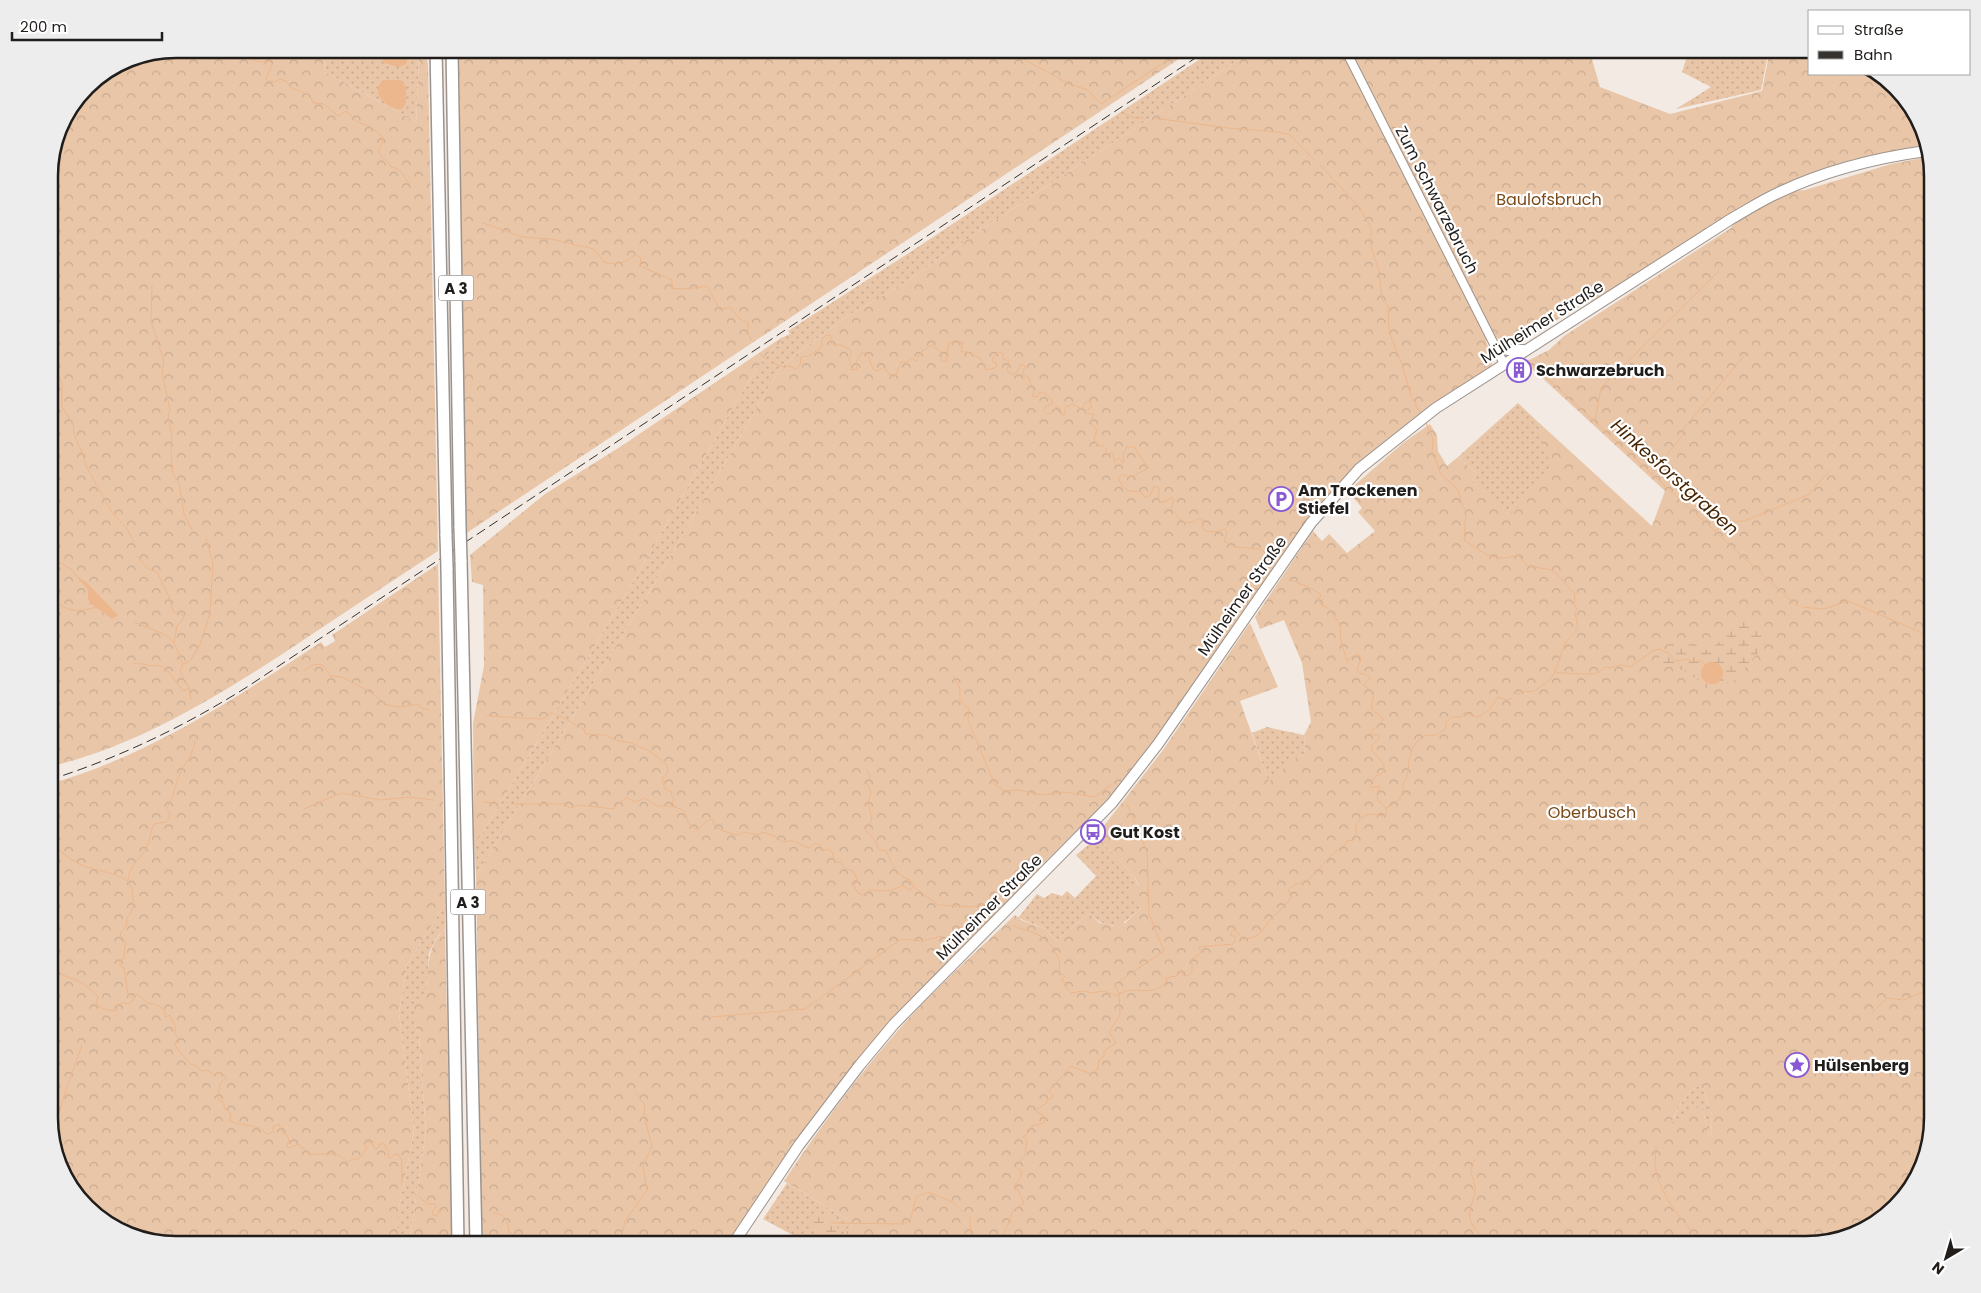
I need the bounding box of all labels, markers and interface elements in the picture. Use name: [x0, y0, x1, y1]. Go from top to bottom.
scale bar: [12, 10, 162, 42]
legend: [1808, 10, 1971, 75]
text: 200 m: [20, 16, 67, 37]
text: Straße: [1854, 19, 1904, 40]
text: Bahn: [1854, 44, 1893, 65]
street label: Zum Schwarzebruch: [1390, 122, 1484, 278]
park label: Baulofsbruch: [1496, 188, 1602, 211]
street label: Mülheimer Straße: [1476, 275, 1608, 369]
road number: A 3: [438, 276, 474, 300]
building icon: Schwarzebruch: [1506, 357, 1532, 383]
place label: Schwarzebruch: [1536, 359, 1665, 382]
water label: Hinkesforstgraben: [1606, 413, 1744, 541]
place label: Am Trockenen Stiefel: [1298, 479, 1417, 520]
parking icon: Am Trockenen Stiefel: [1268, 486, 1294, 512]
street label: Mülheimer Straße: [1192, 531, 1292, 661]
park label: Oberbusch: [1548, 801, 1636, 824]
bus stop icon: Gut Kost: [1080, 819, 1106, 845]
place label: Gut Kost: [1110, 821, 1180, 844]
street label: Mülheimer Straße: [931, 849, 1047, 965]
road number: A 3: [450, 890, 486, 914]
place icon: Hülsenberg: [1784, 1052, 1810, 1078]
place label: Hülsenberg: [1814, 1054, 1909, 1077]
north arrow: [1921, 1233, 1971, 1283]
text: N: [1928, 1257, 1948, 1279]

